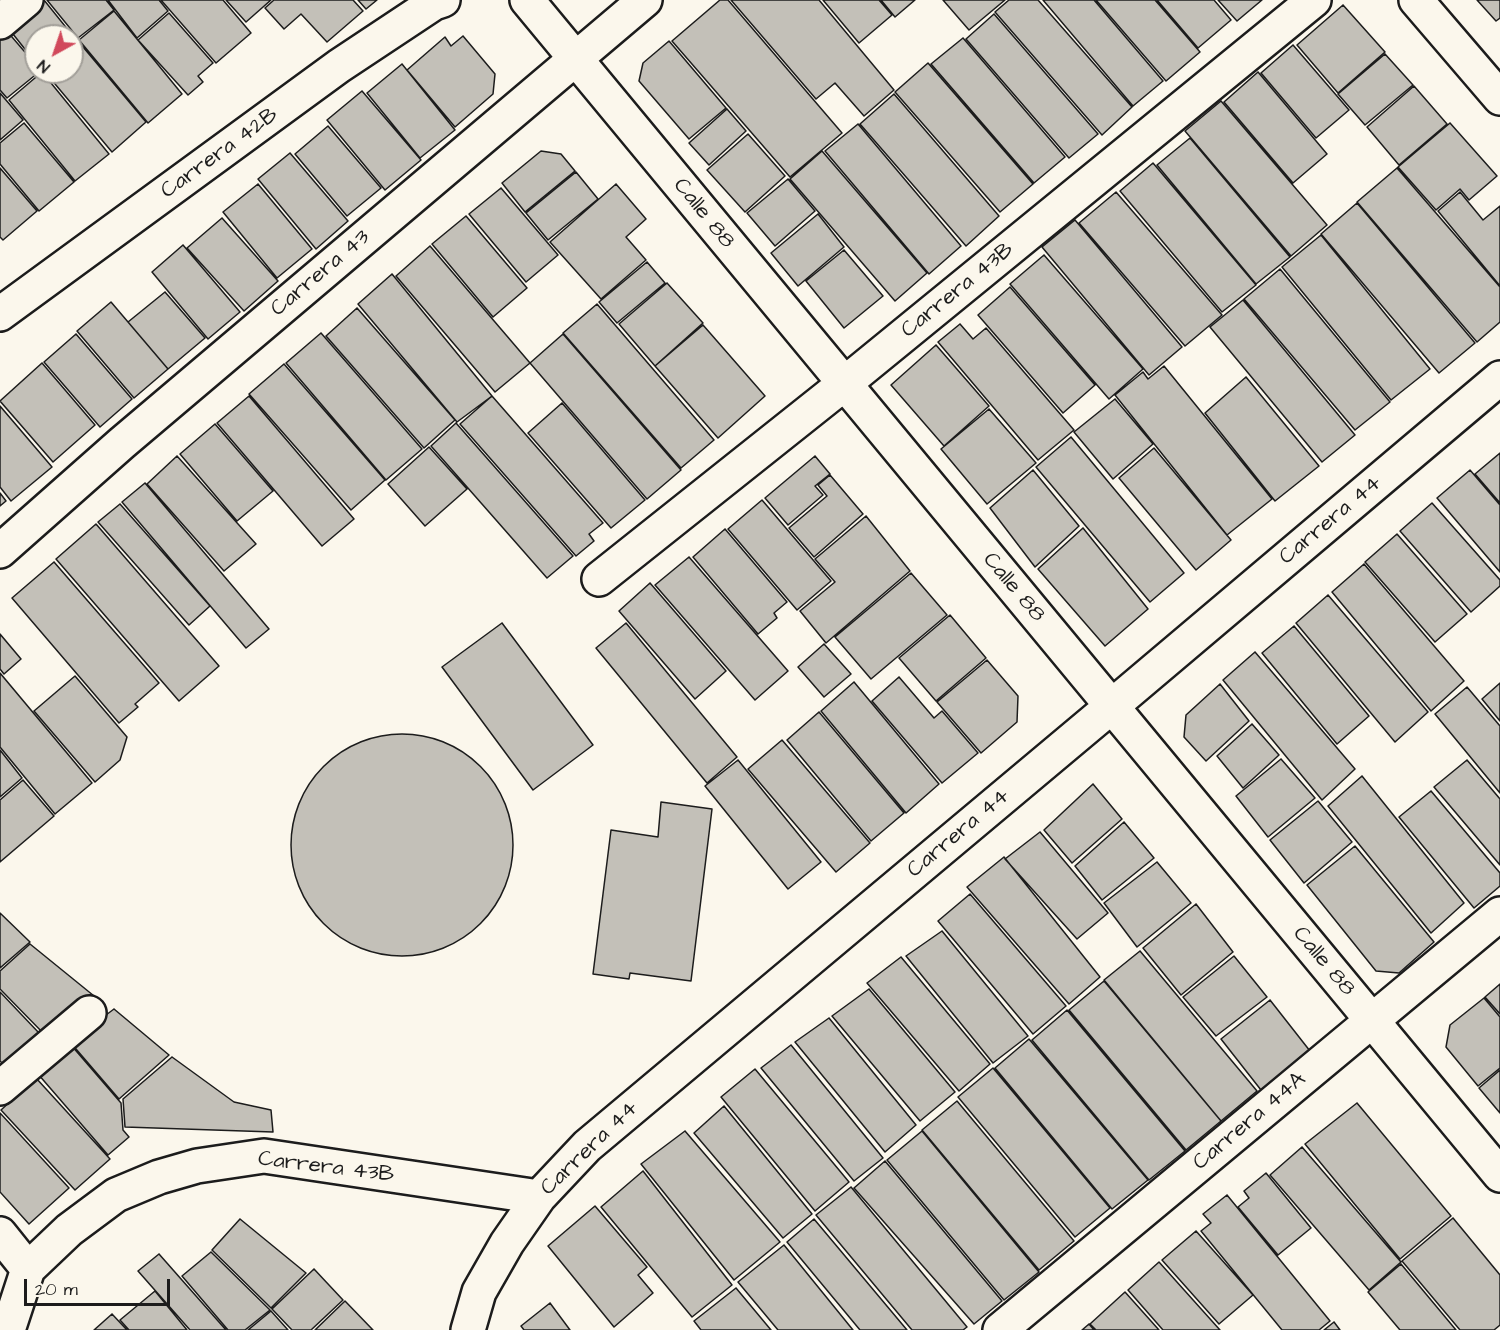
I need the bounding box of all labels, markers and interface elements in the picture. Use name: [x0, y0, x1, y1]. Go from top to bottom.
north arrow: [24, 24, 84, 84]
text: N: [33, 55, 55, 78]
street label: Carrera 42B: [156, 103, 284, 205]
street label: Calle 88: [667, 173, 739, 255]
street label: Carrera 43: [266, 225, 376, 323]
street label: Carrera 43B: [896, 238, 1020, 344]
street label: Carrera 44: [1275, 471, 1387, 571]
street label: Calle 88: [976, 548, 1050, 628]
street label: Carrera 44: [903, 784, 1015, 884]
street label: Calle 88: [1286, 922, 1360, 1002]
street label: Carrera 44A: [1188, 1067, 1312, 1177]
street label: Carrera 44: [536, 1096, 644, 1202]
street label: Carrera 43B: [256, 1147, 396, 1189]
scale bar: [27, 1267, 172, 1305]
text: 20 m: [35, 1277, 78, 1302]

